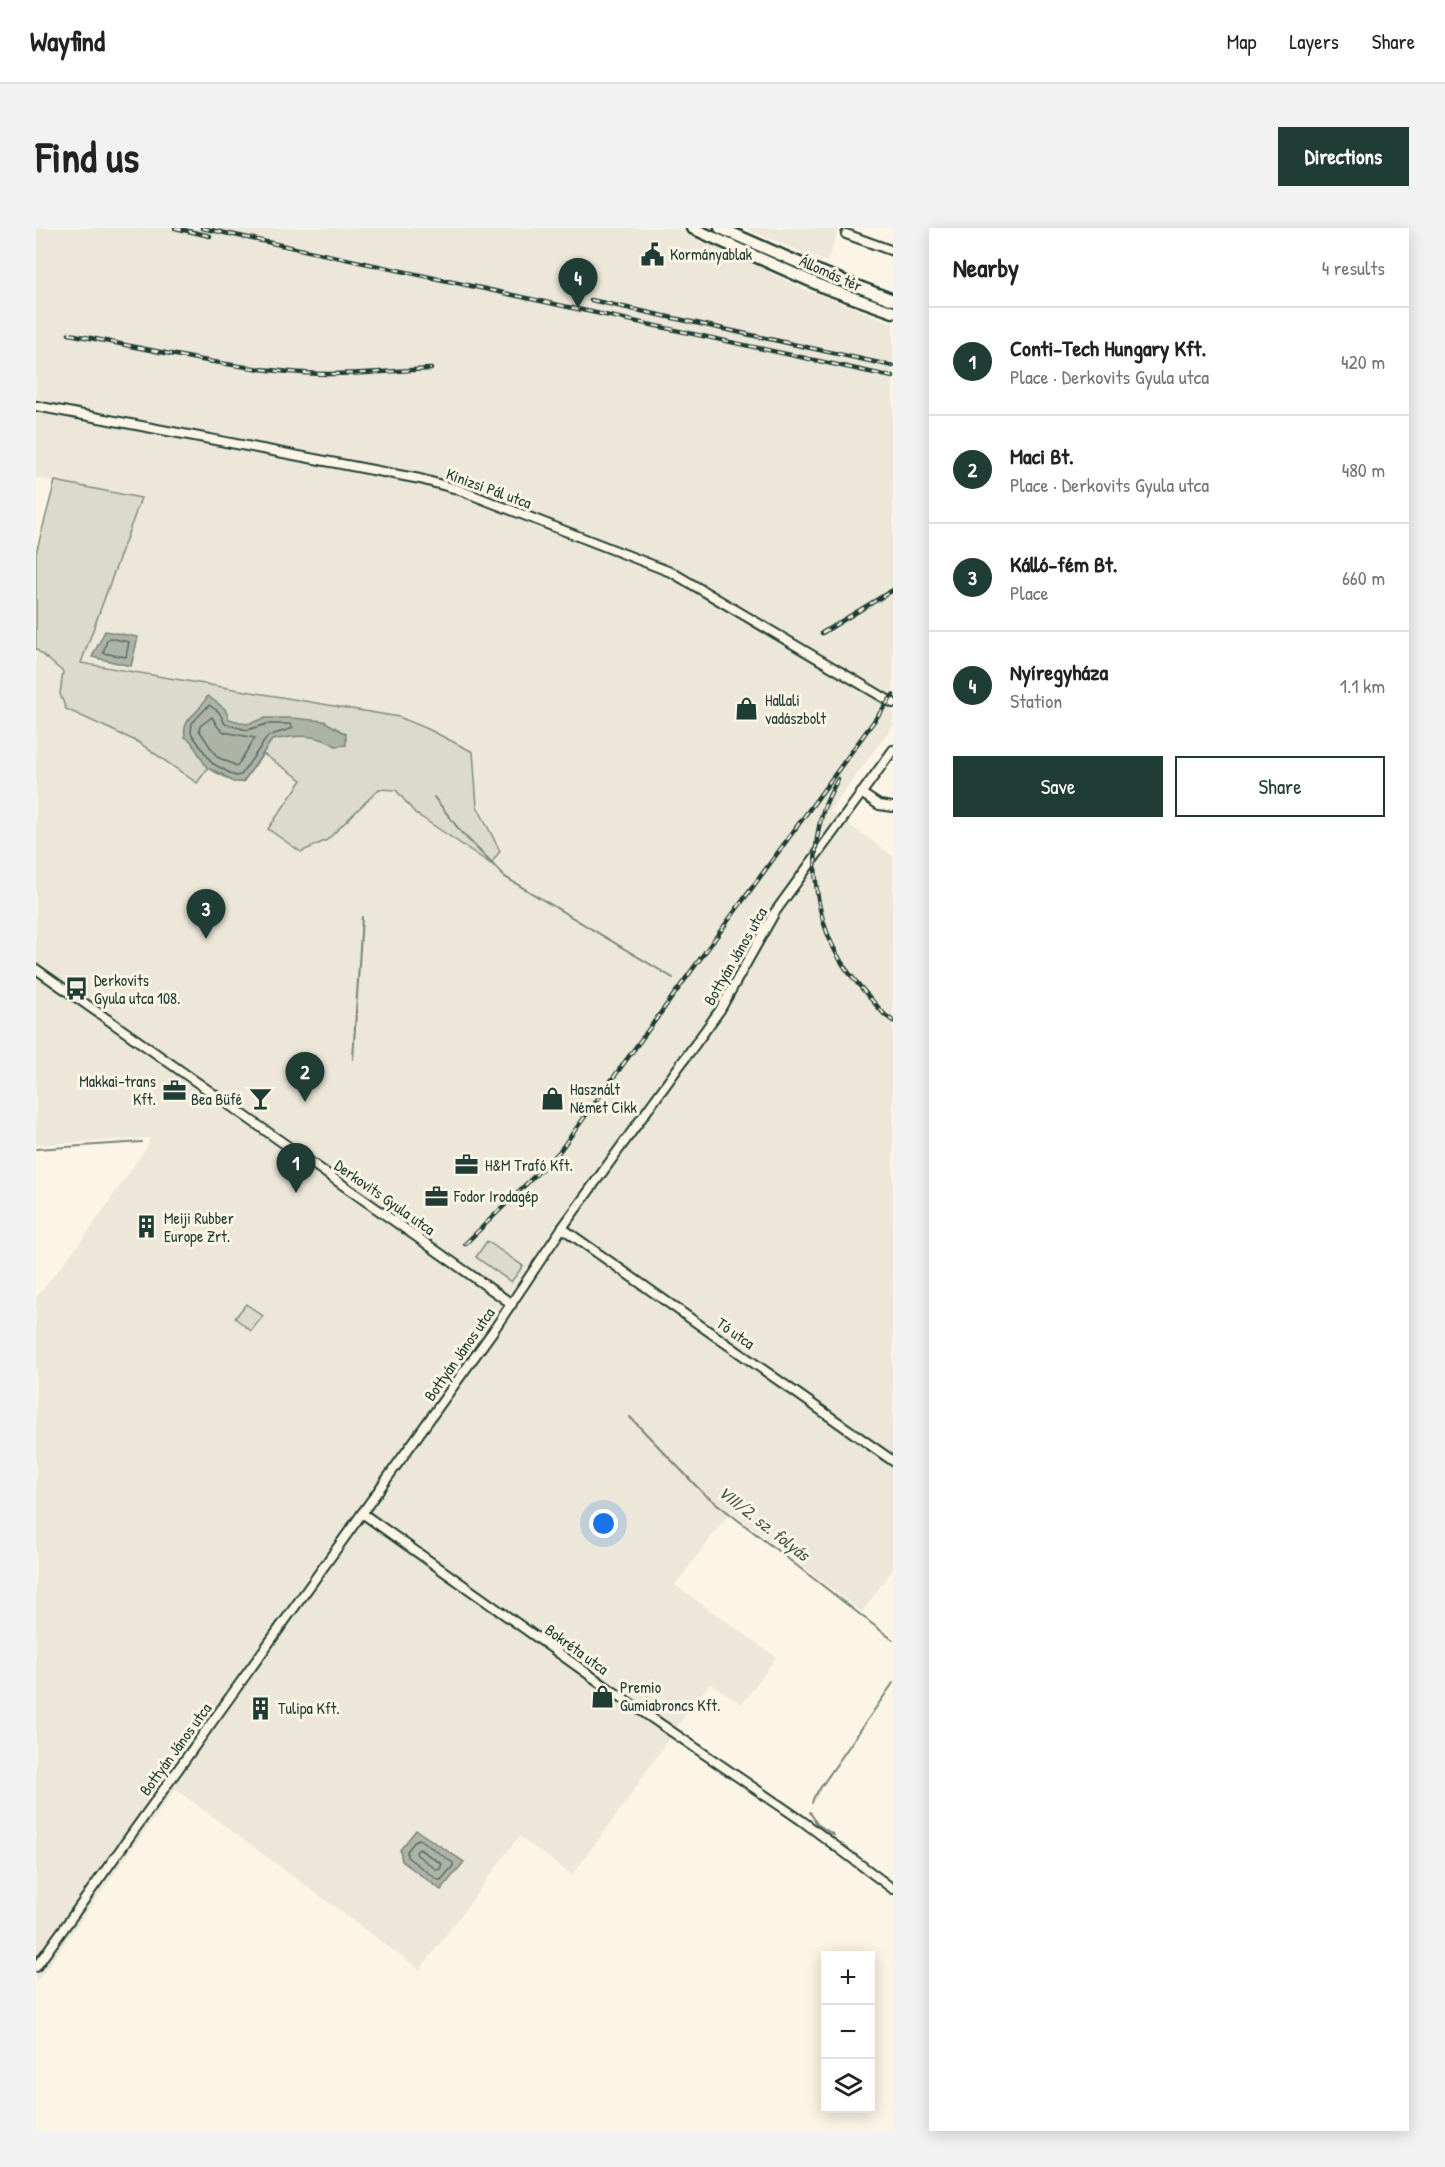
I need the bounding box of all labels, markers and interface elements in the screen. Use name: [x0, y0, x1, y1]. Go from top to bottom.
text: Wayfind: [30, 22, 105, 60]
text: Map: [1227, 27, 1256, 56]
text: Layers: [1289, 27, 1339, 56]
text: Share: [1372, 27, 1415, 56]
button: Directions: [1278, 127, 1409, 186]
text: Find us: [36, 128, 139, 185]
public building icon: Kormányablak: [639, 241, 665, 267]
place label: Kormányablak: [670, 243, 753, 265]
street label: Állomás tér: [796, 249, 866, 297]
text: Nearby: [953, 250, 1019, 285]
text: 4 results: [1322, 254, 1385, 281]
pin: 4: [558, 259, 598, 308]
text: Conti-Tech Hungary Kft.: [1010, 333, 1206, 363]
text: 1: [969, 348, 976, 375]
text: 420 m: [1341, 348, 1385, 375]
text: Place · Derkovits Gyula utca: [1010, 363, 1209, 390]
text: Maci Bt.: [1010, 441, 1074, 471]
text: 2: [968, 456, 977, 483]
text: 480 m: [1342, 456, 1385, 483]
street label: Kinizsi Pál utca: [443, 462, 535, 514]
text: Place · Derkovits Gyula utca: [1010, 471, 1209, 498]
text: Kálló-fém Bt.: [1010, 549, 1117, 579]
text: 3: [968, 564, 977, 591]
text: 660 m: [1342, 564, 1385, 591]
text: Place: [1010, 579, 1049, 606]
text: Nyíregyháza: [1010, 657, 1108, 687]
text: 4: [969, 672, 976, 699]
text: 1.1 km: [1340, 672, 1385, 699]
text: Station: [1010, 687, 1062, 714]
place label: Hallali vadászbolt: [765, 689, 826, 729]
shop icon: Hallali vadászbolt: [734, 696, 760, 722]
button: Save: [953, 756, 1163, 817]
button: Share: [1175, 756, 1385, 817]
pin: 3: [186, 890, 226, 939]
street label: Bottyán János utca: [698, 903, 772, 1009]
place label: Derkovits Gyula utca 108.: [94, 969, 180, 1009]
bus stop icon: Derkovits Gyula utca 108.: [63, 976, 89, 1002]
pin: 2: [286, 1052, 324, 1102]
place label: Makkai-trans Kft.: [79, 1070, 156, 1110]
office icon: Makkai-trans Kft.: [161, 1077, 187, 1103]
place label: Használt Német Cikk: [570, 1078, 637, 1118]
shop icon: Használt Német Cikk: [539, 1085, 565, 1111]
bar icon: Bea Büfé: [247, 1086, 273, 1112]
place label: Bea Büfé: [191, 1088, 243, 1110]
pin: 1: [276, 1144, 316, 1193]
office icon: H&M Trafó Kft.: [454, 1152, 480, 1178]
street label: Derkovits Gyula utca: [330, 1154, 440, 1240]
place label: H&M Trafó Kft.: [485, 1154, 573, 1176]
office icon: Fodor Irodagép: [423, 1183, 449, 1209]
place label: Fodor Irodagép: [453, 1185, 538, 1207]
place label: Meiji Rubber Europe Zrt.: [164, 1207, 234, 1247]
building icon: Meiji Rubber Europe Zrt.: [133, 1214, 159, 1240]
street label: Bottyán János utca: [419, 1303, 499, 1405]
street label: Tó utca: [712, 1312, 760, 1354]
water label: VIII/2. sz. folyás: [713, 1479, 816, 1568]
your location: [589, 1509, 618, 1538]
street label: Bokréta utca: [541, 1618, 613, 1680]
place label: Premio Gumiabroncs Kft.: [620, 1676, 720, 1716]
shop icon: Premio Gumiabroncs Kft.: [589, 1683, 615, 1709]
building icon: Tulipa Kft.: [247, 1695, 273, 1721]
place label: Tulipa Kft.: [278, 1697, 340, 1719]
street label: Bottyán János utca: [134, 1698, 216, 1800]
map controls: [821, 1951, 875, 2113]
button: +: [821, 1951, 875, 2005]
button: −: [821, 2005, 875, 2059]
button: layers: [821, 2059, 875, 2113]

